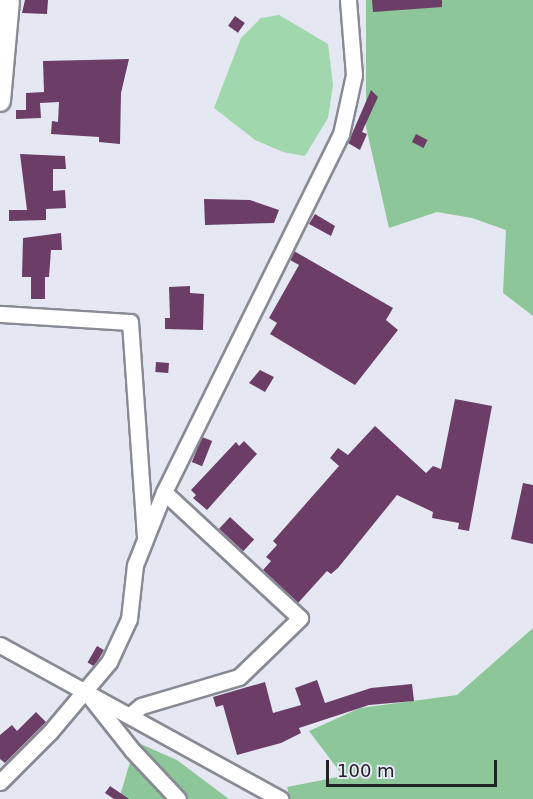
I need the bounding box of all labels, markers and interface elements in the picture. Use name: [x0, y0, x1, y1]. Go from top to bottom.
scale bar: [329, 748, 500, 786]
text: 100 m: [337, 760, 395, 781]

